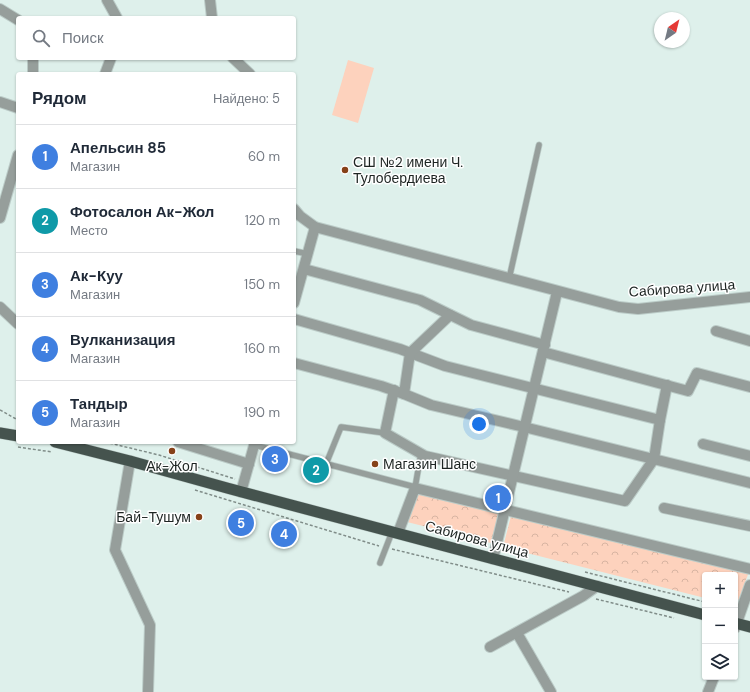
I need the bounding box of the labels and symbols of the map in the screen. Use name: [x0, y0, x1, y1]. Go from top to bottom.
north arrow: [654, 12, 690, 48]
place label: СШ №2 имени Ч. Тулобердиева: [353, 153, 463, 187]
marker: СШ №2 имени Ч. Тулобердиева: [340, 165, 350, 175]
street label: Сабирова улица: [628, 275, 736, 301]
your location: [469, 414, 489, 434]
pin: 3: [262, 444, 288, 474]
marker: Ак-Жол: [167, 446, 177, 456]
pin: 2: [303, 455, 329, 485]
place label: Магазин Шанс: [383, 455, 476, 473]
place label: Ак-Жол: [146, 457, 198, 475]
marker: Магазин Шанс: [370, 459, 380, 469]
pin: 1: [485, 483, 511, 513]
place label: Бай-Тушум: [116, 508, 191, 526]
pin: 5: [228, 508, 254, 538]
marker: Бай-Тушум: [194, 512, 204, 522]
street label: Сабирова улица: [423, 516, 531, 562]
pin: 4: [271, 519, 297, 549]

